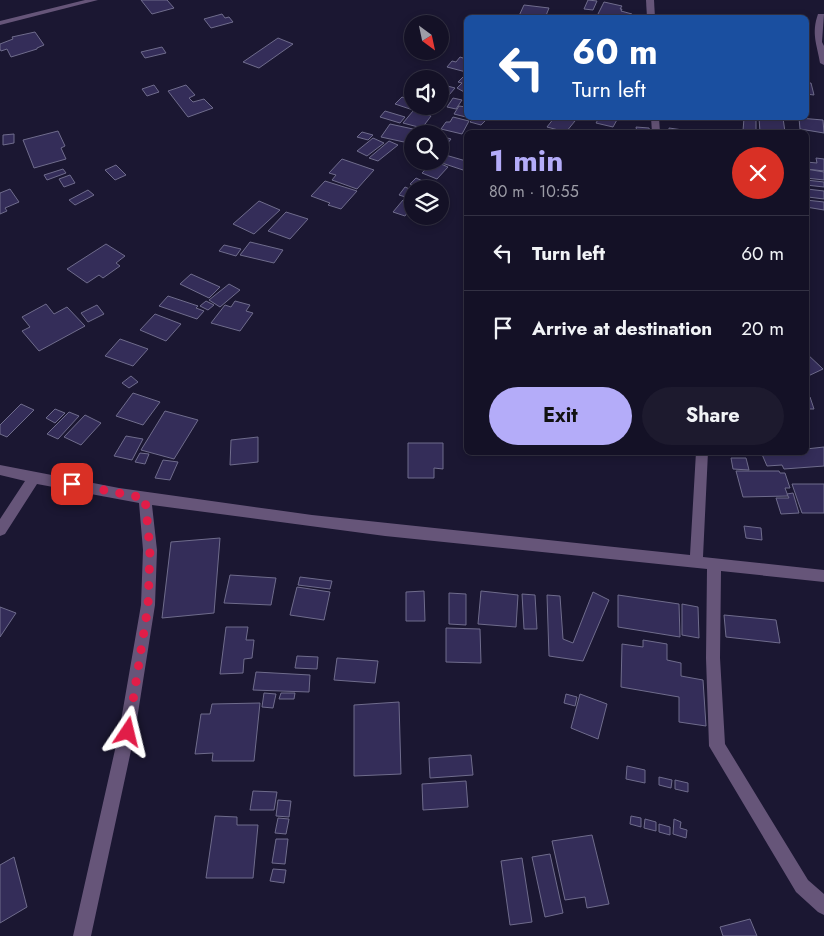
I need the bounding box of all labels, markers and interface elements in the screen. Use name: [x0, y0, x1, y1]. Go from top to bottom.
north arrow: [404, 15, 449, 60]
map controls: [404, 15, 449, 225]
text: 60 m: [572, 27, 658, 77]
icon: left: [489, 35, 554, 100]
button: sound: [404, 70, 449, 115]
text: Turn left: [572, 73, 646, 105]
button: search: [404, 125, 449, 170]
text: 1 min: [489, 139, 563, 182]
button: close: [732, 147, 784, 199]
button: layers: [404, 180, 449, 225]
text: 80 m · 10:55: [489, 180, 579, 203]
icon: left: [489, 239, 517, 267]
text: Turn left: [532, 240, 605, 267]
text: 60 m: [741, 240, 784, 267]
icon: arrive: [489, 314, 517, 342]
text: Arrive at destination: [532, 315, 712, 342]
text: 20 m: [741, 315, 784, 342]
button: Exit: [489, 387, 632, 445]
button: Share: [642, 387, 784, 445]
pin: [51, 463, 93, 505]
icon: arrive: [58, 470, 86, 498]
position arrow: [101, 705, 153, 757]

